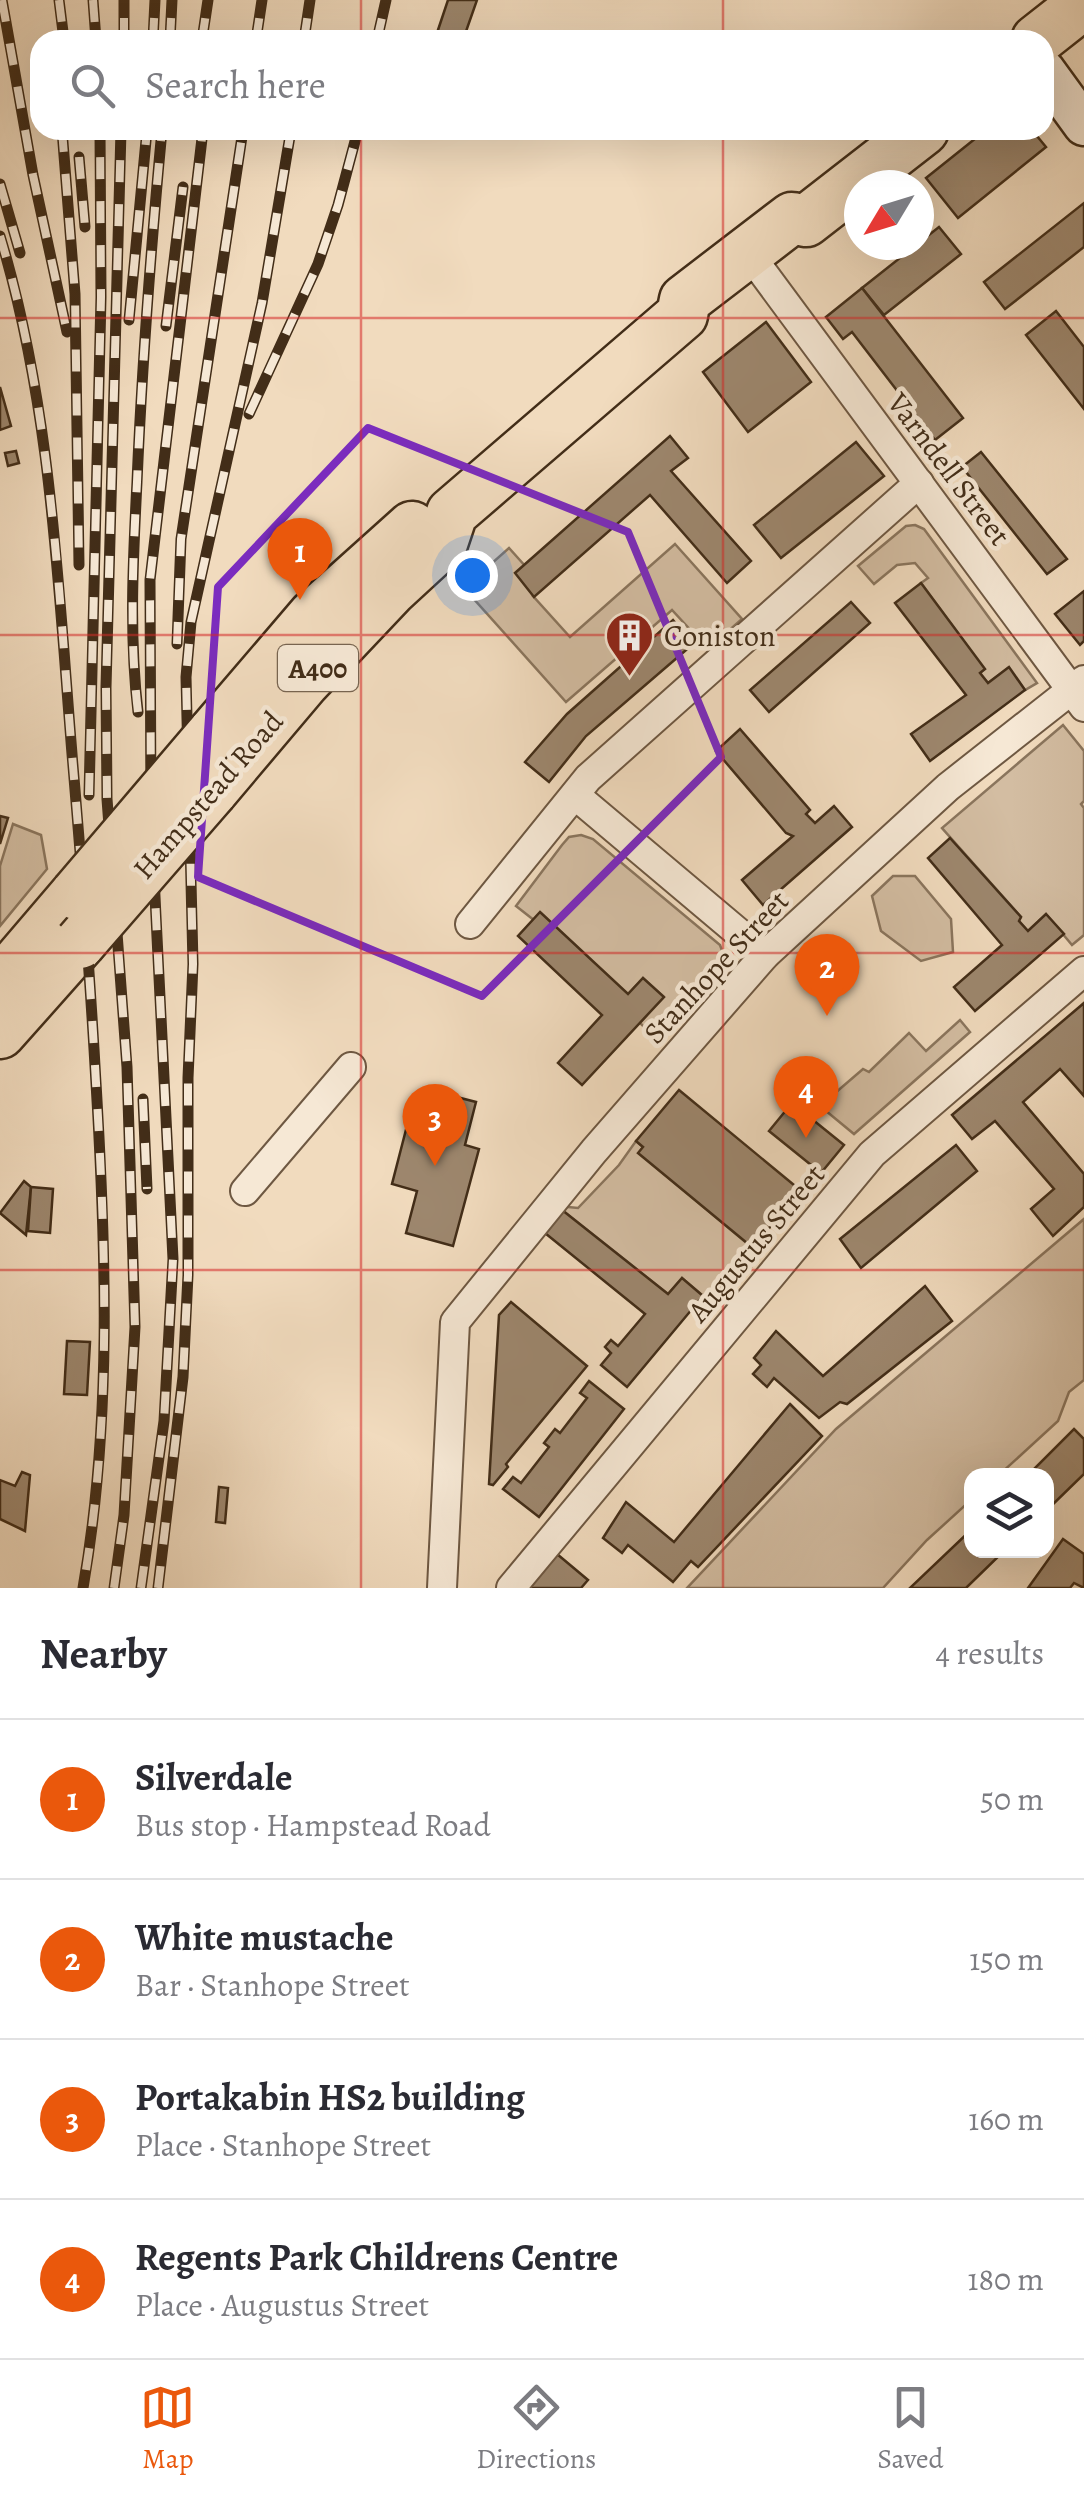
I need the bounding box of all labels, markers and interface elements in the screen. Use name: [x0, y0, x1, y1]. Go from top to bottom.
search box: [30, 30, 1054, 140]
icon: search: [65, 58, 120, 113]
text: Search here: [145, 59, 326, 111]
north arrow: [844, 170, 934, 260]
street label: Varndell Street: [878, 384, 1020, 554]
pin: 1: [268, 518, 332, 600]
your location: [447, 550, 498, 601]
building icon: Coniston: [603, 610, 655, 678]
place label: Coniston: [664, 616, 775, 656]
road number: A400: [278, 645, 358, 691]
street label: Hampstead Road: [124, 702, 293, 888]
street label: Stanhope Street: [634, 882, 798, 1052]
pin: 2: [794, 934, 860, 1016]
pin: 4: [774, 1056, 838, 1138]
pin: 3: [402, 1084, 468, 1166]
street label: Augustus Street: [678, 1156, 834, 1331]
map controls: [964, 1468, 1054, 1558]
button: layers: [964, 1468, 1054, 1558]
text: Nearby: [40, 1625, 167, 1682]
text: 4 results: [935, 1631, 1044, 1675]
text: Silverdale: [135, 1751, 293, 1803]
text: 1: [67, 1777, 78, 1821]
text: 50 m: [980, 1777, 1044, 1821]
text: Bus stop · Hampstead Road: [135, 1803, 491, 1847]
text: White mustache: [135, 1911, 394, 1963]
text: 2: [65, 1937, 80, 1981]
text: 150 m: [969, 1937, 1044, 1981]
text: Bar · Stanhope Street: [135, 1963, 410, 2007]
text: Portakabin HS2 building: [135, 2071, 525, 2123]
text: 3: [66, 2097, 79, 2141]
text: 160 m: [968, 2097, 1044, 2141]
text: Place · Stanhope Street: [135, 2123, 431, 2167]
text: Regents Park Childrens Centre: [135, 2231, 618, 2283]
text: 4: [65, 2257, 80, 2301]
text: 180 m: [968, 2257, 1044, 2301]
text: Place · Augustus Street: [135, 2283, 429, 2327]
tab: Map: [140, 2380, 195, 2478]
tab: Directions: [476, 2380, 596, 2478]
tab: Saved: [877, 2380, 944, 2478]

